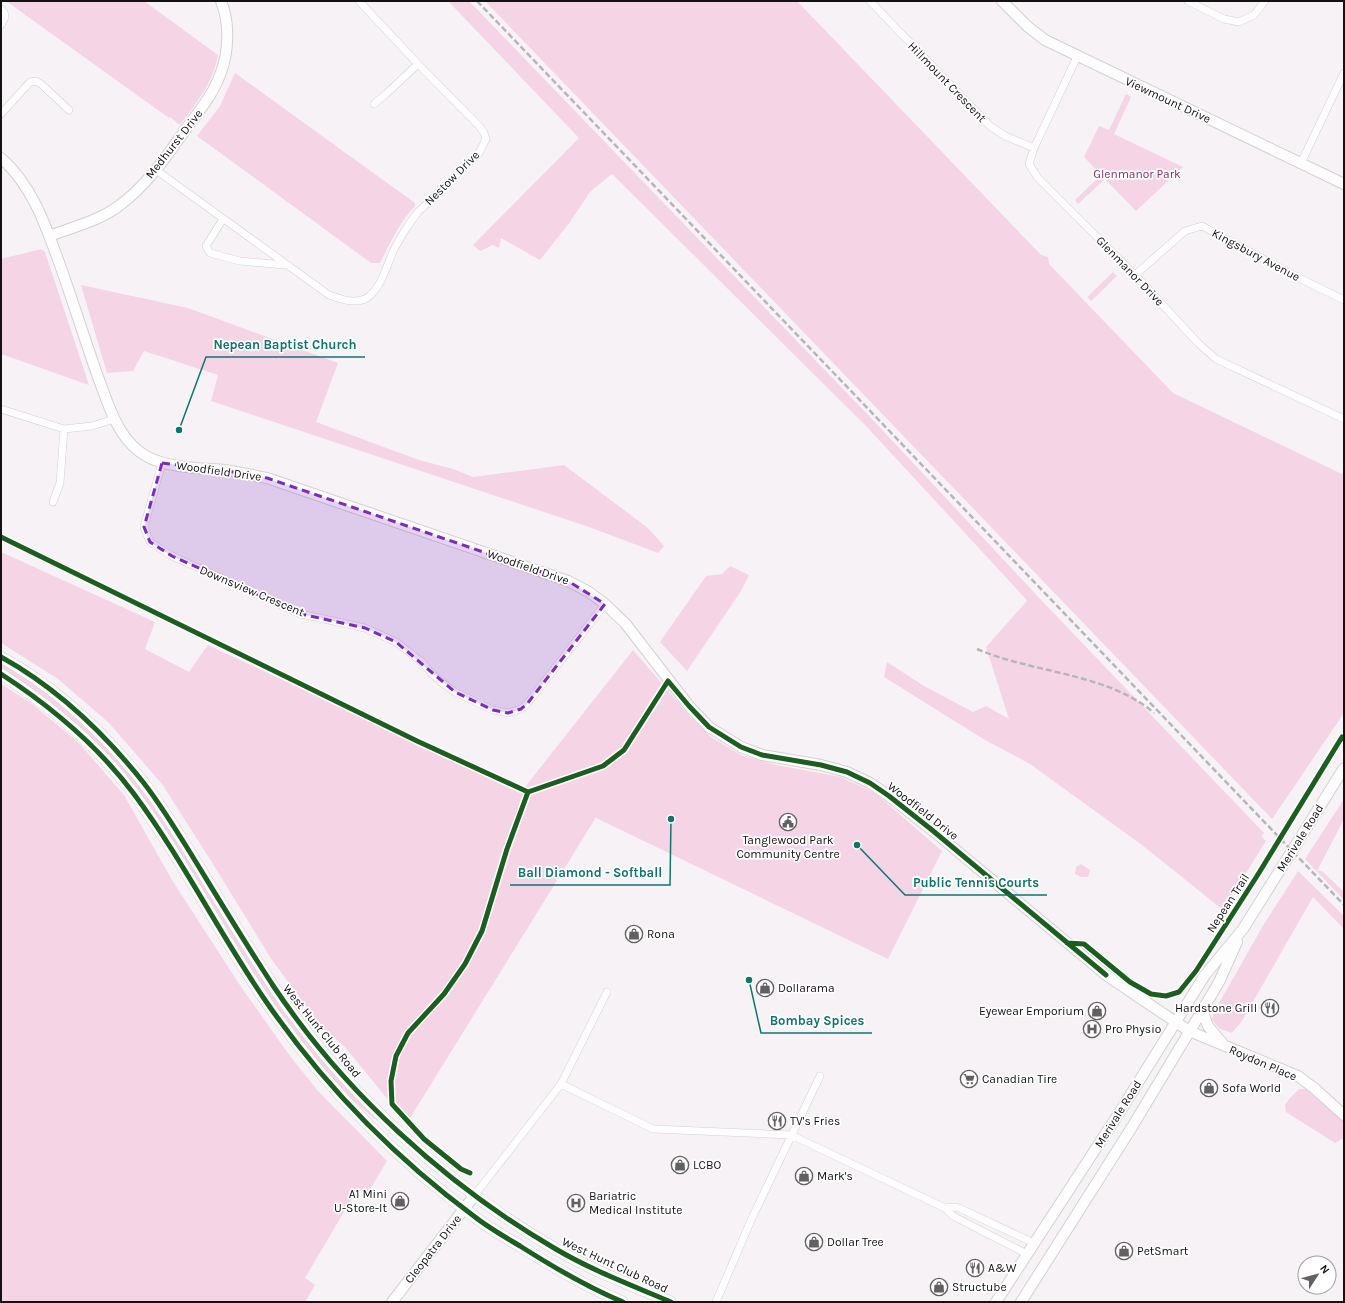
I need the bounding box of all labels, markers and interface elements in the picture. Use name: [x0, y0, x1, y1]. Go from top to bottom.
street label: Hillmount Crescent: [905, 39, 989, 125]
street label: Viewmount Drive: [1123, 74, 1213, 126]
street label: Medhurst Drive: [143, 107, 205, 181]
street label: Nestow Drive: [422, 148, 482, 208]
park label: Glenmanor Park: [1093, 167, 1181, 181]
street label: Kingsbury Avenue: [1210, 226, 1302, 284]
street label: Glenmanor Drive: [1093, 233, 1167, 309]
callout: Nepean Baptist Church: [206, 332, 365, 357]
text: Nepean Baptist Church: [213, 337, 357, 352]
street label: Woodfield Drive: [176, 458, 262, 484]
street label: Woodfield Drive: [485, 546, 571, 588]
street label: Downsview Crescent: [198, 563, 307, 620]
street label: Woodfield Drive: [885, 779, 961, 843]
street label: Merivale Road: [1274, 802, 1326, 874]
public building icon: Tanglewood Park Community Centre: [778, 812, 798, 832]
place label: Tanglewood Park Community Centre: [736, 833, 840, 861]
callout: Ball Diamond - Softball: [510, 860, 670, 885]
text: Ball Diamond - Softball: [518, 865, 662, 880]
callout: Public Tennis Courts: [905, 870, 1047, 895]
street label: Nepean Trail: [1204, 871, 1252, 935]
text: Public Tennis Courts: [913, 875, 1039, 890]
shop icon: Rona: [624, 924, 644, 944]
place label: Rona: [647, 927, 675, 941]
shop icon: Dollarama: [755, 978, 775, 998]
place label: Dollarama: [778, 981, 835, 995]
street label: West Hunt Club Road: [280, 982, 364, 1080]
restaurant icon: Hardstone Grill: [1260, 998, 1280, 1018]
shop icon: Eyewear Emporium: [1087, 1001, 1107, 1021]
place label: Hardstone Grill: [1175, 1001, 1257, 1015]
place label: Eyewear Emporium: [979, 1004, 1084, 1018]
callout: Bombay Spices: [761, 1008, 872, 1033]
text: Bombay Spices: [770, 1013, 864, 1028]
hospital icon: Pro Physio: [1082, 1019, 1102, 1039]
place label: Pro Physio: [1105, 1022, 1161, 1036]
street label: Roydon Place: [1227, 1042, 1299, 1084]
supermarket icon: Canadian Tire: [959, 1069, 979, 1089]
place label: Canadian Tire: [982, 1072, 1057, 1086]
street label: Merivale Road: [1092, 1078, 1144, 1150]
shop icon: Sofa World: [1199, 1078, 1219, 1098]
place label: Sofa World: [1222, 1081, 1281, 1095]
restaurant icon: TV's Fries: [767, 1111, 787, 1131]
place label: TV's Fries: [790, 1114, 840, 1128]
shop icon: LCBO: [670, 1155, 690, 1175]
place label: LCBO: [693, 1158, 721, 1172]
shop icon: Mark's: [794, 1166, 814, 1186]
place label: Mark's: [817, 1169, 853, 1183]
place label: A1 Mini U-Store-It: [334, 1187, 387, 1215]
place label: Bariatric Medical Institute: [589, 1189, 682, 1217]
shop icon: A1 Mini U-Store-It: [390, 1191, 410, 1211]
hospital icon: Bariatric Medical Institute: [566, 1193, 586, 1213]
street label: Cleopatra Drive: [402, 1212, 464, 1286]
shop icon: Dollar Tree: [804, 1232, 824, 1252]
street label: West Hunt Club Road: [560, 1234, 670, 1296]
place label: Dollar Tree: [827, 1235, 884, 1249]
shop icon: PetSmart: [1114, 1241, 1134, 1261]
place label: PetSmart: [1137, 1244, 1189, 1258]
north arrow: [1297, 1255, 1337, 1295]
restaurant icon: A&W: [965, 1258, 985, 1278]
place label: A&W: [988, 1261, 1017, 1275]
text: N: [1317, 1262, 1332, 1276]
shop icon: Structube: [929, 1277, 949, 1297]
place label: Structube: [952, 1280, 1007, 1294]

